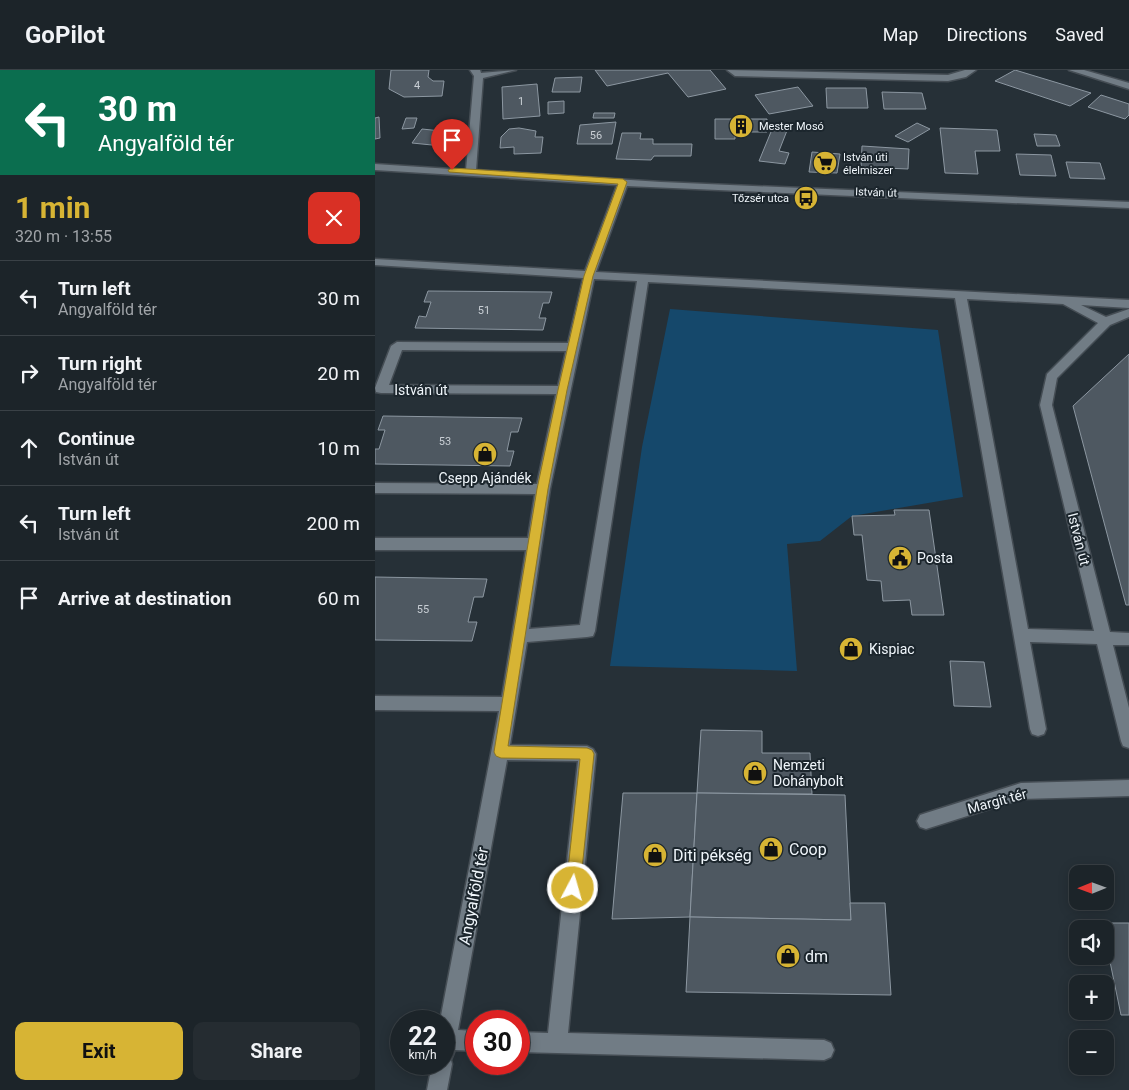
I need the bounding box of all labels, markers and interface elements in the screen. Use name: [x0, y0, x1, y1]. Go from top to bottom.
text: GoPilot: [25, 21, 105, 49]
text: Map: [883, 24, 918, 45]
text: Directions: [946, 24, 1027, 45]
text: Saved: [1055, 24, 1104, 45]
house number: 4: [414, 79, 420, 92]
text: 30 m: [98, 89, 177, 130]
icon: left: [15, 90, 80, 155]
house number: 1: [518, 95, 524, 108]
building icon: Mester Mosó: [728, 113, 754, 139]
pin: [431, 119, 473, 170]
place label: Mester Mosó: [759, 120, 824, 133]
icon: arrive: [438, 126, 466, 154]
house number: 56: [590, 129, 602, 142]
text: Angyalföld tér: [98, 131, 234, 156]
supermarket icon: István úti élelmiszer: [812, 150, 838, 176]
place label: István úti élelmiszer: [843, 151, 893, 177]
bus stop icon: Tőzsér utca: [793, 185, 819, 211]
street label: István út: [855, 185, 898, 200]
text: 1 min: [15, 190, 90, 225]
button: close: [308, 192, 360, 244]
place label: Tőzsér utca: [732, 192, 789, 205]
text: 320 m · 13:55: [15, 227, 112, 246]
text: Turn left: [58, 277, 131, 300]
icon: left: [15, 284, 43, 312]
text: 30 m: [317, 287, 360, 310]
text: Angyalföld tér: [58, 300, 157, 319]
house number: 51: [478, 304, 490, 317]
text: Turn right: [58, 352, 142, 375]
icon: right: [15, 359, 43, 387]
text: 20 m: [317, 362, 360, 385]
text: Angyalföld tér: [58, 375, 157, 394]
street label: István út: [394, 382, 448, 398]
text: Continue: [58, 427, 135, 450]
icon: ahead: [15, 434, 43, 462]
house number: 53: [439, 435, 451, 448]
text: 10 m: [317, 437, 360, 460]
shop icon: Csepp Ajándék: [472, 441, 498, 467]
text: István út: [58, 450, 119, 469]
place label: Csepp Ajándék: [438, 470, 533, 486]
text: Turn left: [58, 502, 131, 525]
icon: left: [15, 509, 43, 537]
street label: István út: [1065, 511, 1093, 567]
text: 200 m: [307, 512, 360, 535]
text: István út: [58, 525, 119, 544]
public building icon: Posta: [887, 545, 913, 571]
place label: Posta: [917, 550, 953, 566]
icon: arrive: [15, 584, 43, 612]
text: Arrive at destination: [58, 587, 231, 610]
text: 60 m: [317, 587, 360, 610]
house number: 55: [417, 603, 429, 616]
shop icon: Kispiac: [838, 636, 864, 662]
place label: Kispiac: [869, 641, 915, 657]
place label: Nemzeti Dohánybolt: [773, 757, 844, 789]
shop icon: Nemzeti Dohánybolt: [742, 760, 768, 786]
street label: Margit tér: [966, 785, 1029, 817]
shop icon: Coop: [758, 836, 784, 862]
place label: Coop: [789, 840, 827, 859]
shop icon: Diti pékség: [642, 842, 668, 868]
street label: Angyalföld tér: [455, 845, 492, 947]
place label: Diti pékség: [673, 846, 752, 865]
position arrow: [546, 861, 598, 913]
north arrow: [1069, 865, 1114, 910]
map controls: [1069, 865, 1114, 1075]
button: sound: [1069, 920, 1114, 965]
shop icon: dm: [775, 943, 801, 969]
place label: dm: [805, 947, 828, 966]
button: +: [1069, 975, 1114, 1020]
speed limit sign: 30: [465, 1010, 530, 1075]
button: Exit: [15, 1022, 183, 1080]
button: Share: [193, 1022, 360, 1080]
text: 22: [408, 1022, 437, 1051]
button: −: [1069, 1030, 1114, 1075]
text: km/h: [408, 1048, 437, 1062]

